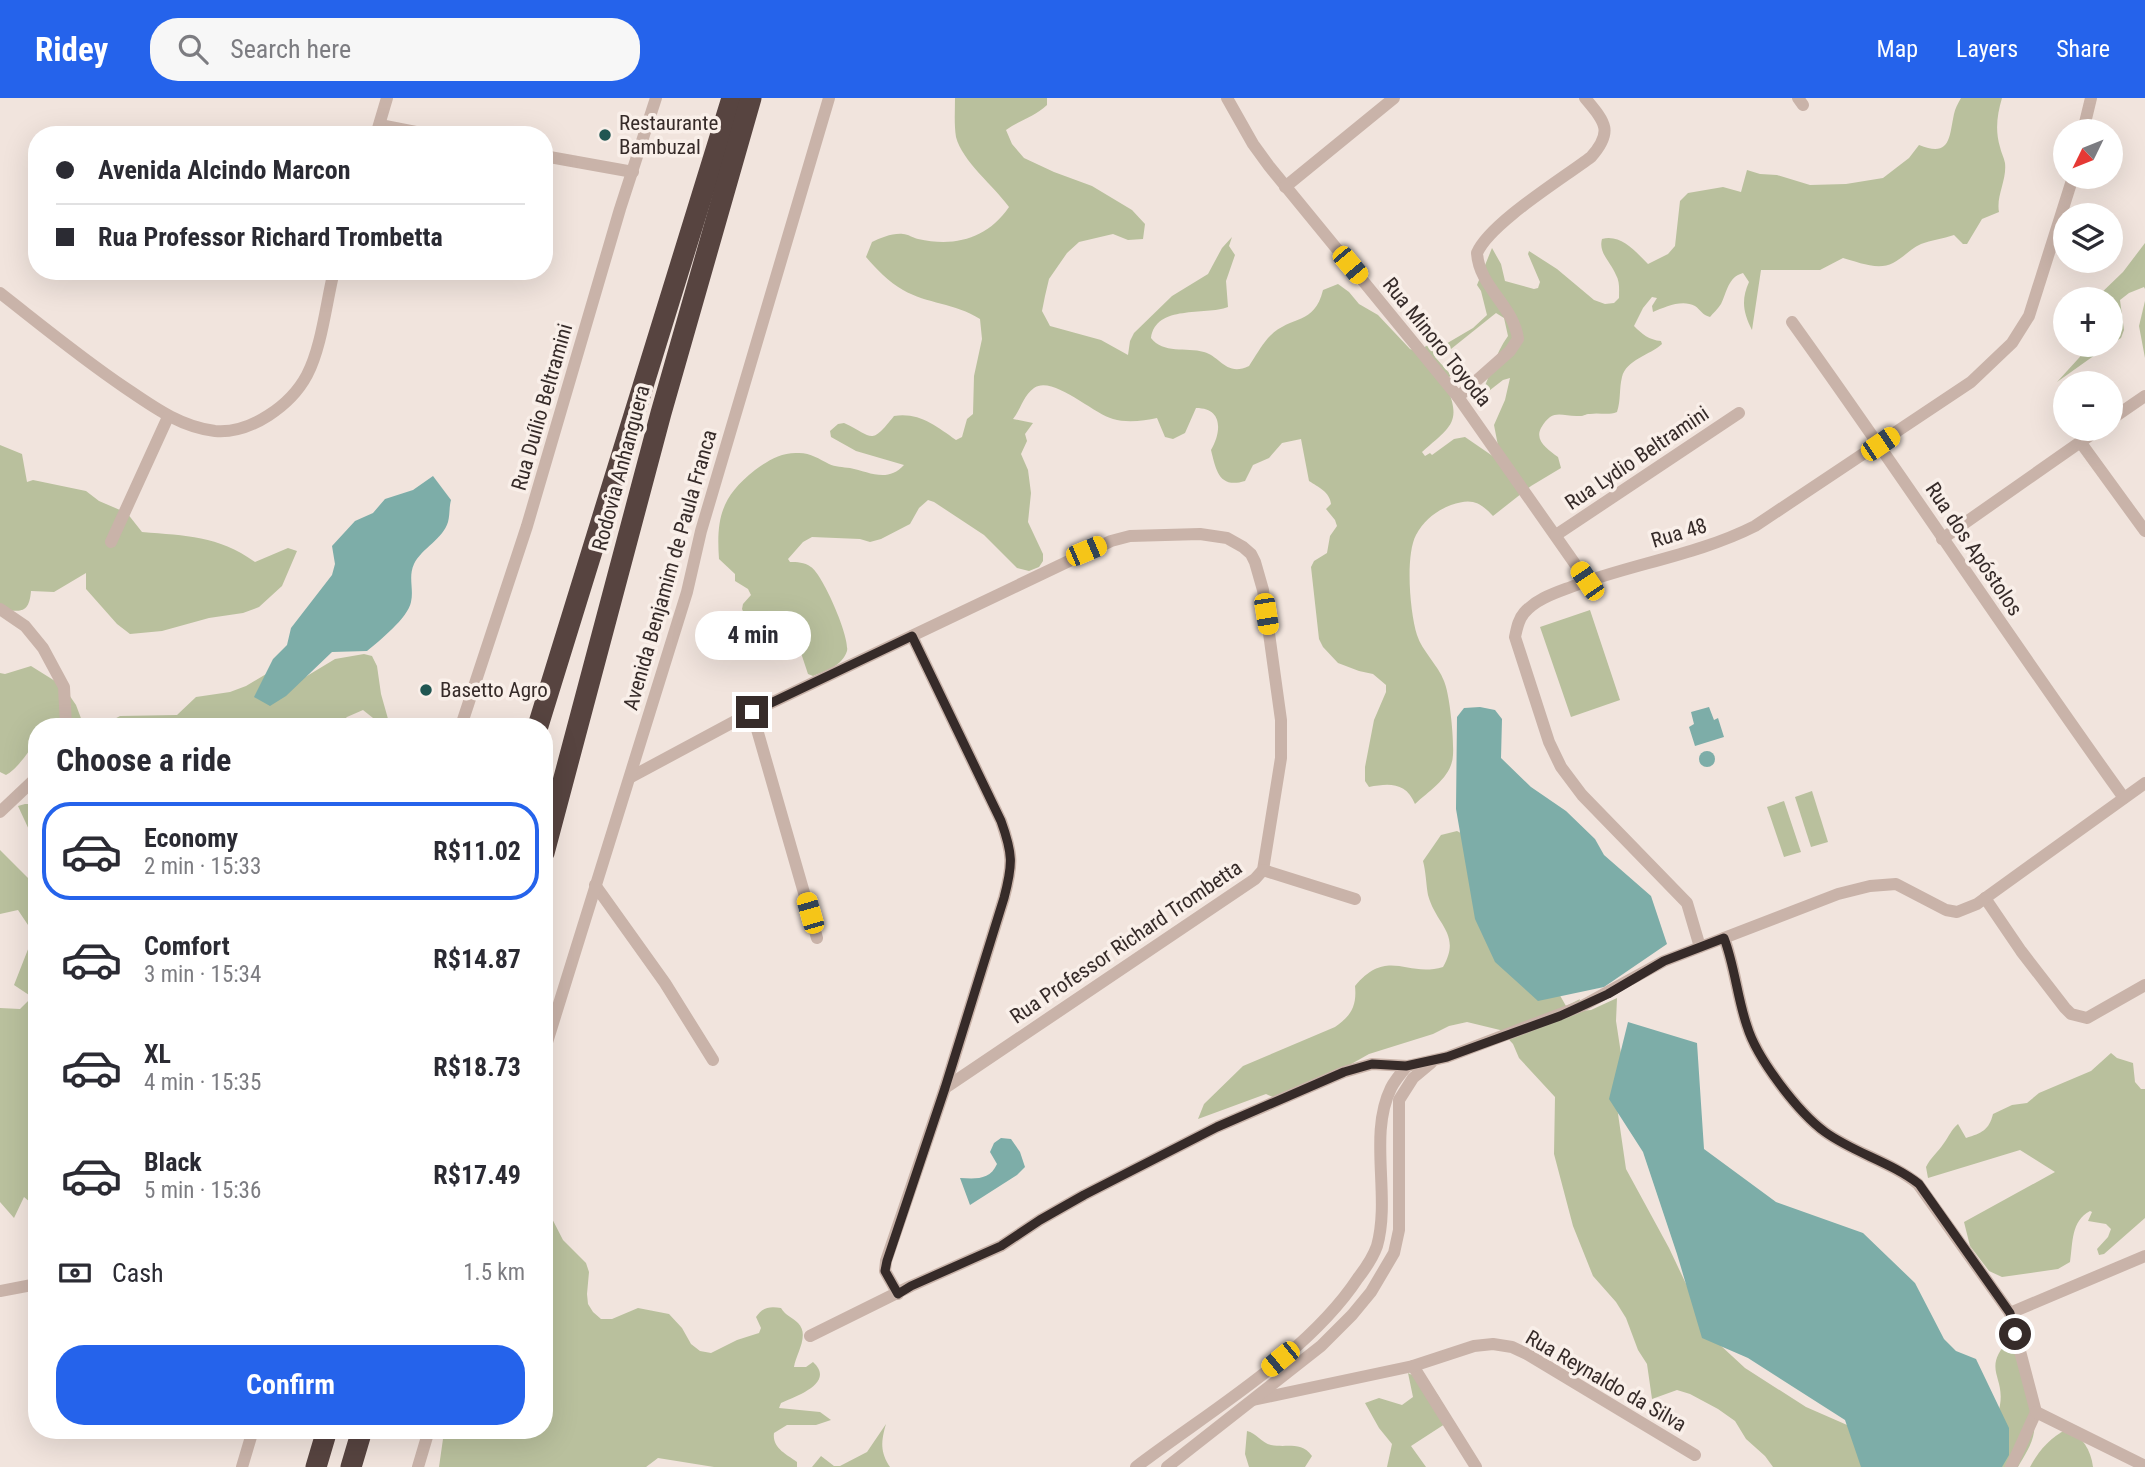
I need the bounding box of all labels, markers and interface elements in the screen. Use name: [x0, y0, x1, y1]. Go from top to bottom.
search box: [150, 18, 640, 81]
text: Ridey: [35, 30, 108, 69]
icon: search: [174, 30, 212, 68]
text: Search here: [230, 34, 351, 64]
text: Map: [1877, 35, 1918, 63]
text: Layers: [1956, 35, 2018, 63]
text: Share: [2056, 35, 2110, 63]
place label: Restaurante Bambuzal: [619, 111, 718, 159]
north arrow: [2053, 119, 2123, 189]
map controls: [2053, 119, 2123, 441]
marker: Restaurante Bambuzal: [597, 127, 613, 143]
text: Avenida Alcindo Marcon: [98, 155, 351, 185]
button: layers: [2053, 203, 2123, 273]
text: Rua Professor Richard Trombetta: [98, 222, 443, 252]
car: [1329, 242, 1372, 288]
street label: Rua Minoro Toyoda: [1378, 273, 1496, 411]
button: +: [2053, 287, 2123, 357]
street label: Rua Duílio Beltramini: [507, 321, 577, 493]
button: −: [2053, 371, 2123, 441]
street label: Rodovia Anhanguera: [587, 383, 655, 553]
street label: Rua Lydio Beltramini: [1561, 401, 1713, 515]
car: [1857, 424, 1904, 464]
street label: Avenida Benjamim de Paula Franca: [618, 427, 722, 713]
street label: Rua dos Apóstolos: [1921, 478, 2027, 620]
street label: Rua 48: [1648, 513, 1710, 553]
car: [1063, 533, 1110, 569]
car: [1567, 558, 1608, 604]
car: [1253, 592, 1280, 636]
callout: 4 min: [694, 610, 810, 660]
text: 4 min: [727, 622, 779, 649]
place label: Basetto Agro: [440, 678, 548, 702]
marker: Basetto Agro: [418, 682, 434, 698]
route end: [736, 696, 768, 728]
text: Choose a ride: [56, 741, 231, 779]
icon: car: [60, 820, 123, 883]
text: Economy: [144, 823, 238, 853]
text: R$11.02: [433, 836, 521, 866]
text: 2 min · 15:33: [144, 853, 261, 880]
street label: Rua Professor Richard Trombetta: [1006, 855, 1246, 1029]
car: [795, 890, 826, 936]
icon: car: [60, 928, 123, 991]
text: Comfort: [144, 931, 230, 961]
text: R$14.87: [433, 944, 521, 974]
text: 3 min · 15:34: [144, 961, 261, 988]
icon: car: [60, 1036, 123, 1099]
text: XL: [144, 1039, 171, 1069]
text: R$18.73: [433, 1052, 521, 1082]
text: 4 min · 15:35: [144, 1069, 261, 1096]
icon: car: [60, 1144, 123, 1207]
text: Black: [144, 1147, 202, 1177]
text: R$17.49: [433, 1160, 521, 1190]
text: 5 min · 15:36: [144, 1177, 261, 1204]
icon: cash: [56, 1254, 94, 1292]
text: Cash: [112, 1258, 164, 1288]
text: 1.5 km: [463, 1259, 525, 1286]
route start: [1999, 1318, 2031, 1350]
street label: Rua Reynaldo da Silva: [1521, 1325, 1691, 1437]
car: [1258, 1338, 1303, 1380]
button: Confirm: [56, 1345, 525, 1425]

